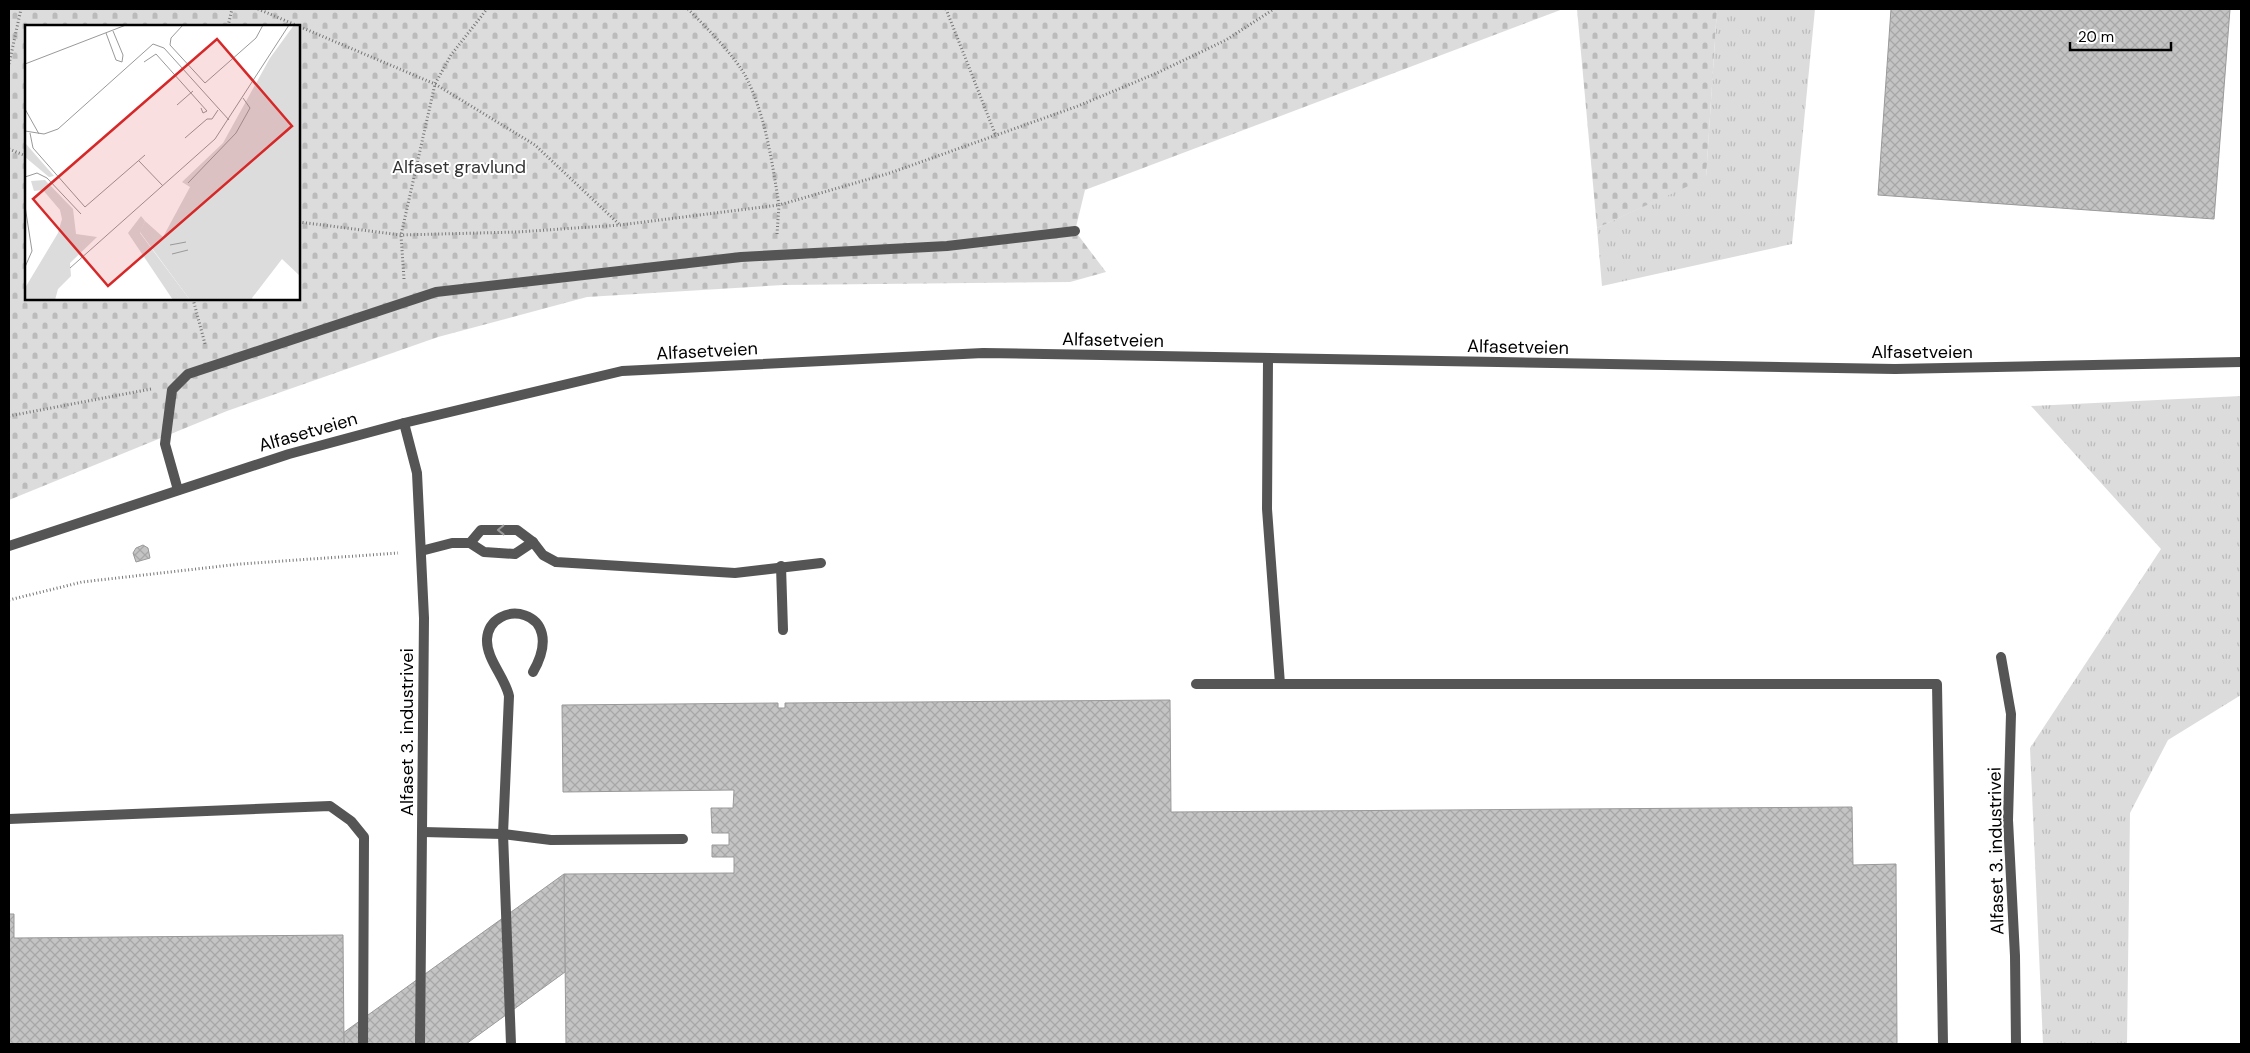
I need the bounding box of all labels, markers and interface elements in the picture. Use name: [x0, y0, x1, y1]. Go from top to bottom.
scale bar: [2070, 20, 2171, 52]
inset map: [25, 25, 300, 300]
text: 20 m: [2078, 27, 2114, 47]
park label: Alfaset gravlund: [392, 155, 526, 179]
street label: Alfasetveien: [1062, 327, 1164, 353]
street label: Alfasetveien: [1467, 334, 1569, 360]
street label: Alfasetveien: [656, 336, 758, 366]
street label: Alfasetveien: [1871, 340, 1973, 364]
street label: Alfasetveien: [256, 406, 360, 458]
one-way arrow: [497, 525, 504, 535]
street label: Alfaset 3. industrivei: [395, 648, 419, 816]
street label: Alfaset 3. industrivei: [1983, 767, 2009, 935]

